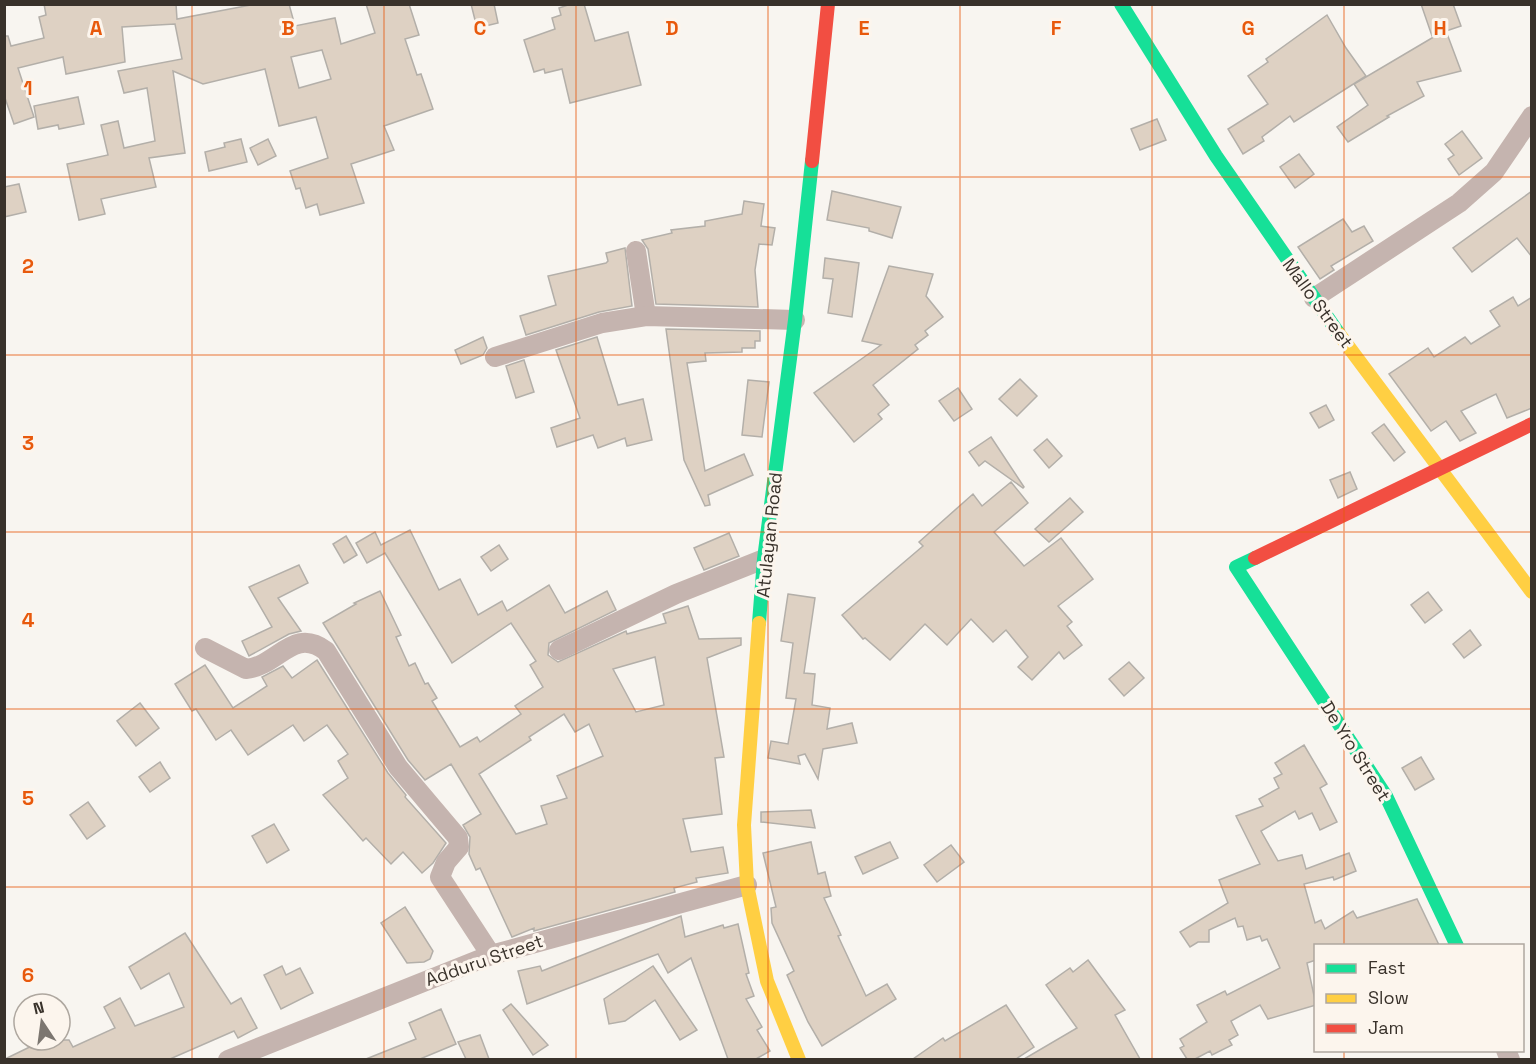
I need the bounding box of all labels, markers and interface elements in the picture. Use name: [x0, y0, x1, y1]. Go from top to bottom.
text: A: [90, 15, 103, 41]
text: B: [281, 15, 295, 41]
text: C: [474, 15, 487, 41]
text: D: [665, 15, 679, 41]
text: E: [858, 15, 870, 41]
text: F: [1051, 15, 1062, 41]
text: G: [1241, 15, 1255, 41]
text: H: [1433, 15, 1447, 41]
text: 1: [23, 75, 33, 101]
text: 2: [22, 253, 34, 279]
street label: Mallo Street: [1278, 254, 1358, 352]
text: 3: [22, 430, 34, 456]
street label: Atulayan Road: [751, 471, 787, 599]
text: 4: [22, 607, 35, 633]
street label: De Yro Street: [1316, 697, 1396, 805]
text: 5: [22, 785, 34, 811]
street label: Adduru Street: [422, 929, 546, 991]
legend: [1314, 944, 1524, 1052]
text: Fast: [1368, 956, 1405, 979]
text: 6: [22, 962, 34, 988]
text: Slow: [1368, 986, 1409, 1009]
north arrow: [12, 992, 72, 1052]
text: N: [31, 996, 46, 1019]
text: Jam: [1368, 1016, 1404, 1039]

